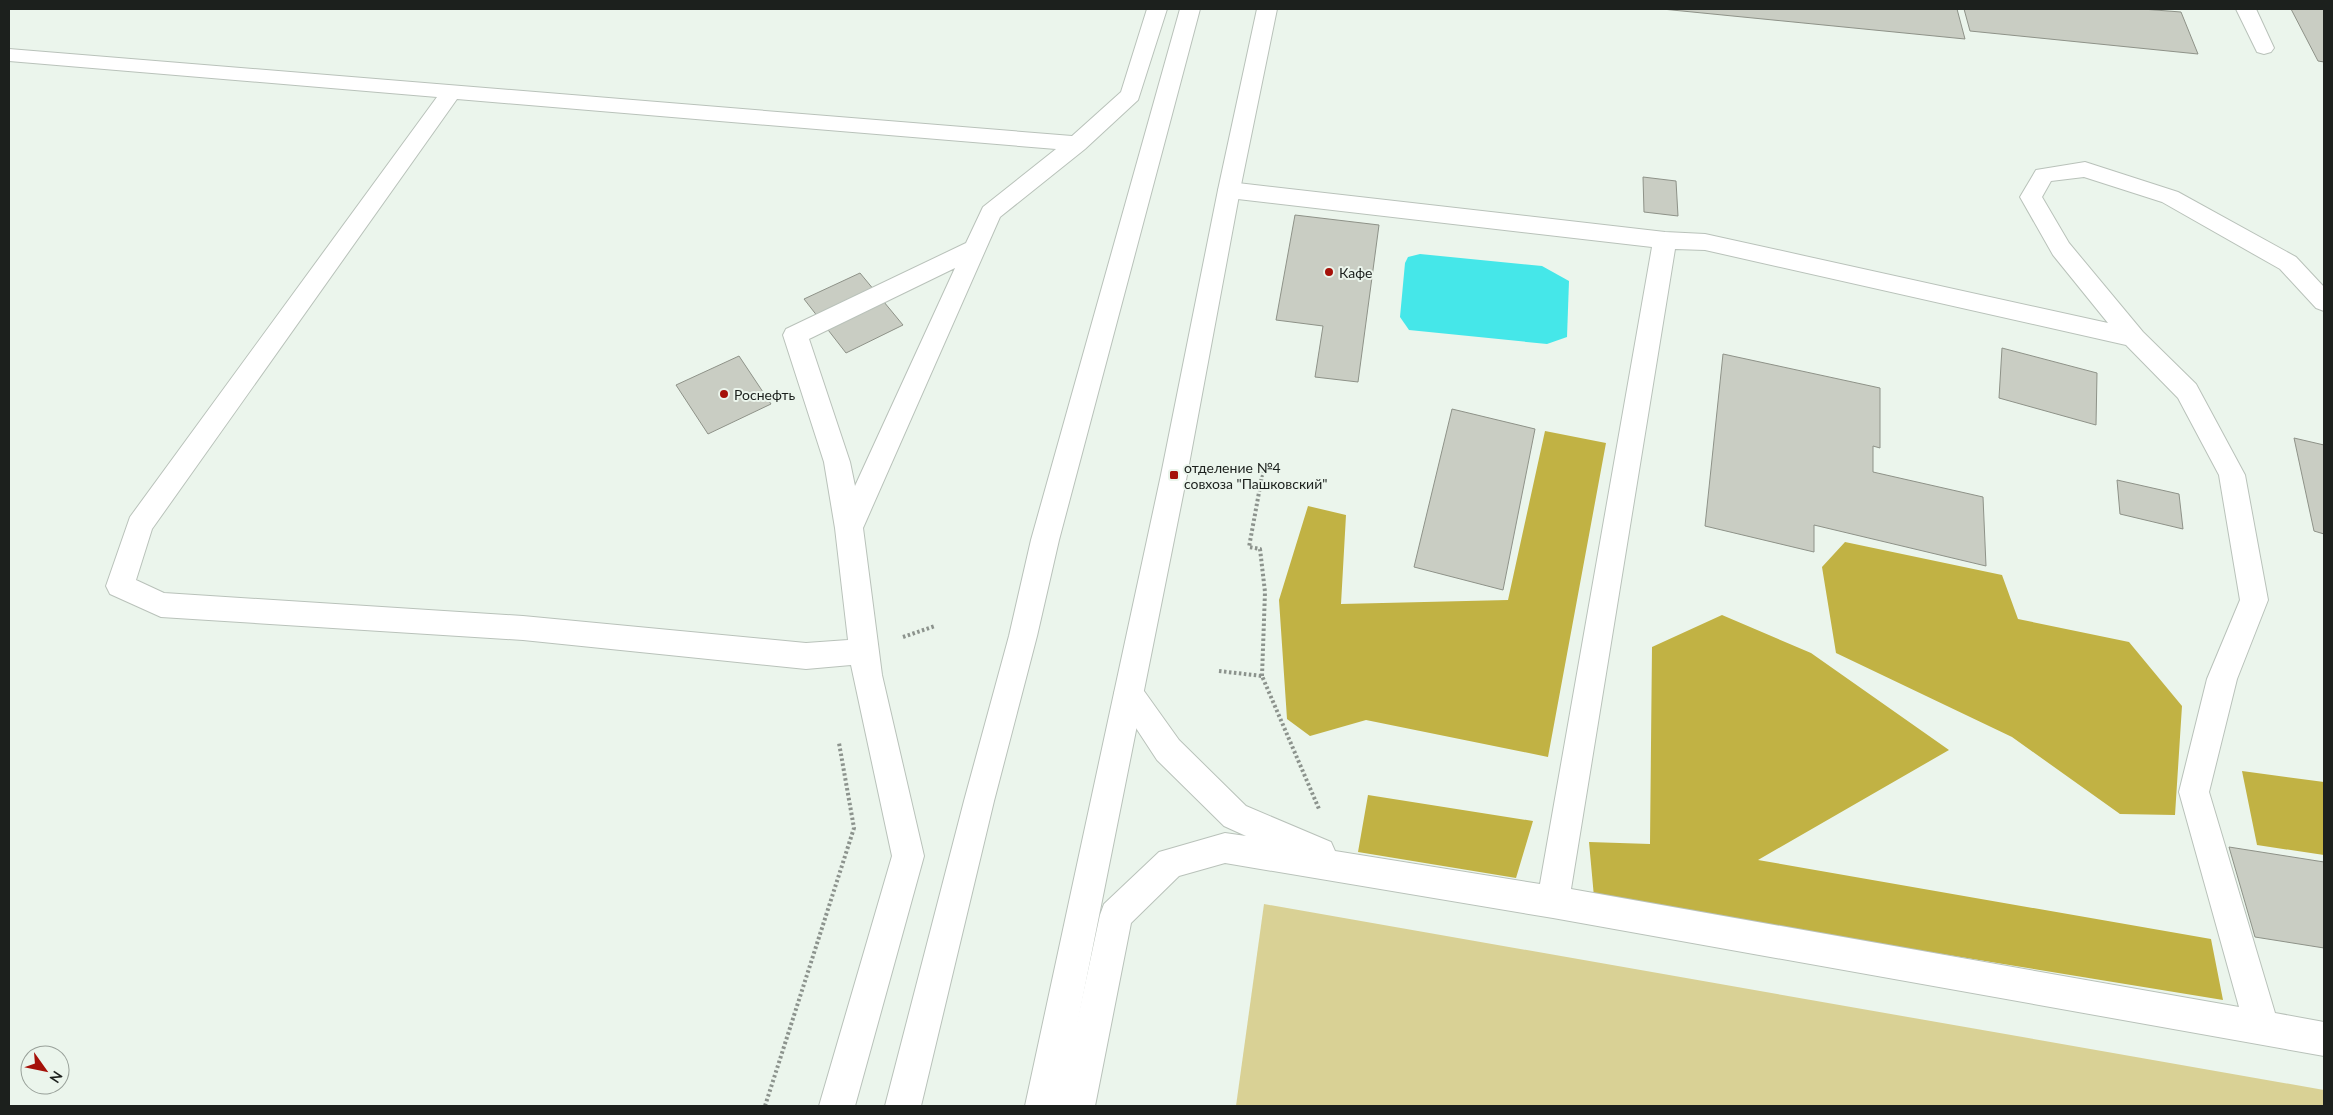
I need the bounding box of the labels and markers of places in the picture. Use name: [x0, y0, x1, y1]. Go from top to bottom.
place label: Кафе: [1339, 264, 1373, 281]
marker: Кафе: [1323, 266, 1335, 278]
place label: Роснефть: [734, 386, 796, 403]
marker: Роснефть: [718, 388, 730, 400]
place label: отделение №4 совхоза "Пашковский": [1184, 459, 1327, 492]
marker: отделение №4 совхоза "Пашковский": [1168, 469, 1180, 481]

